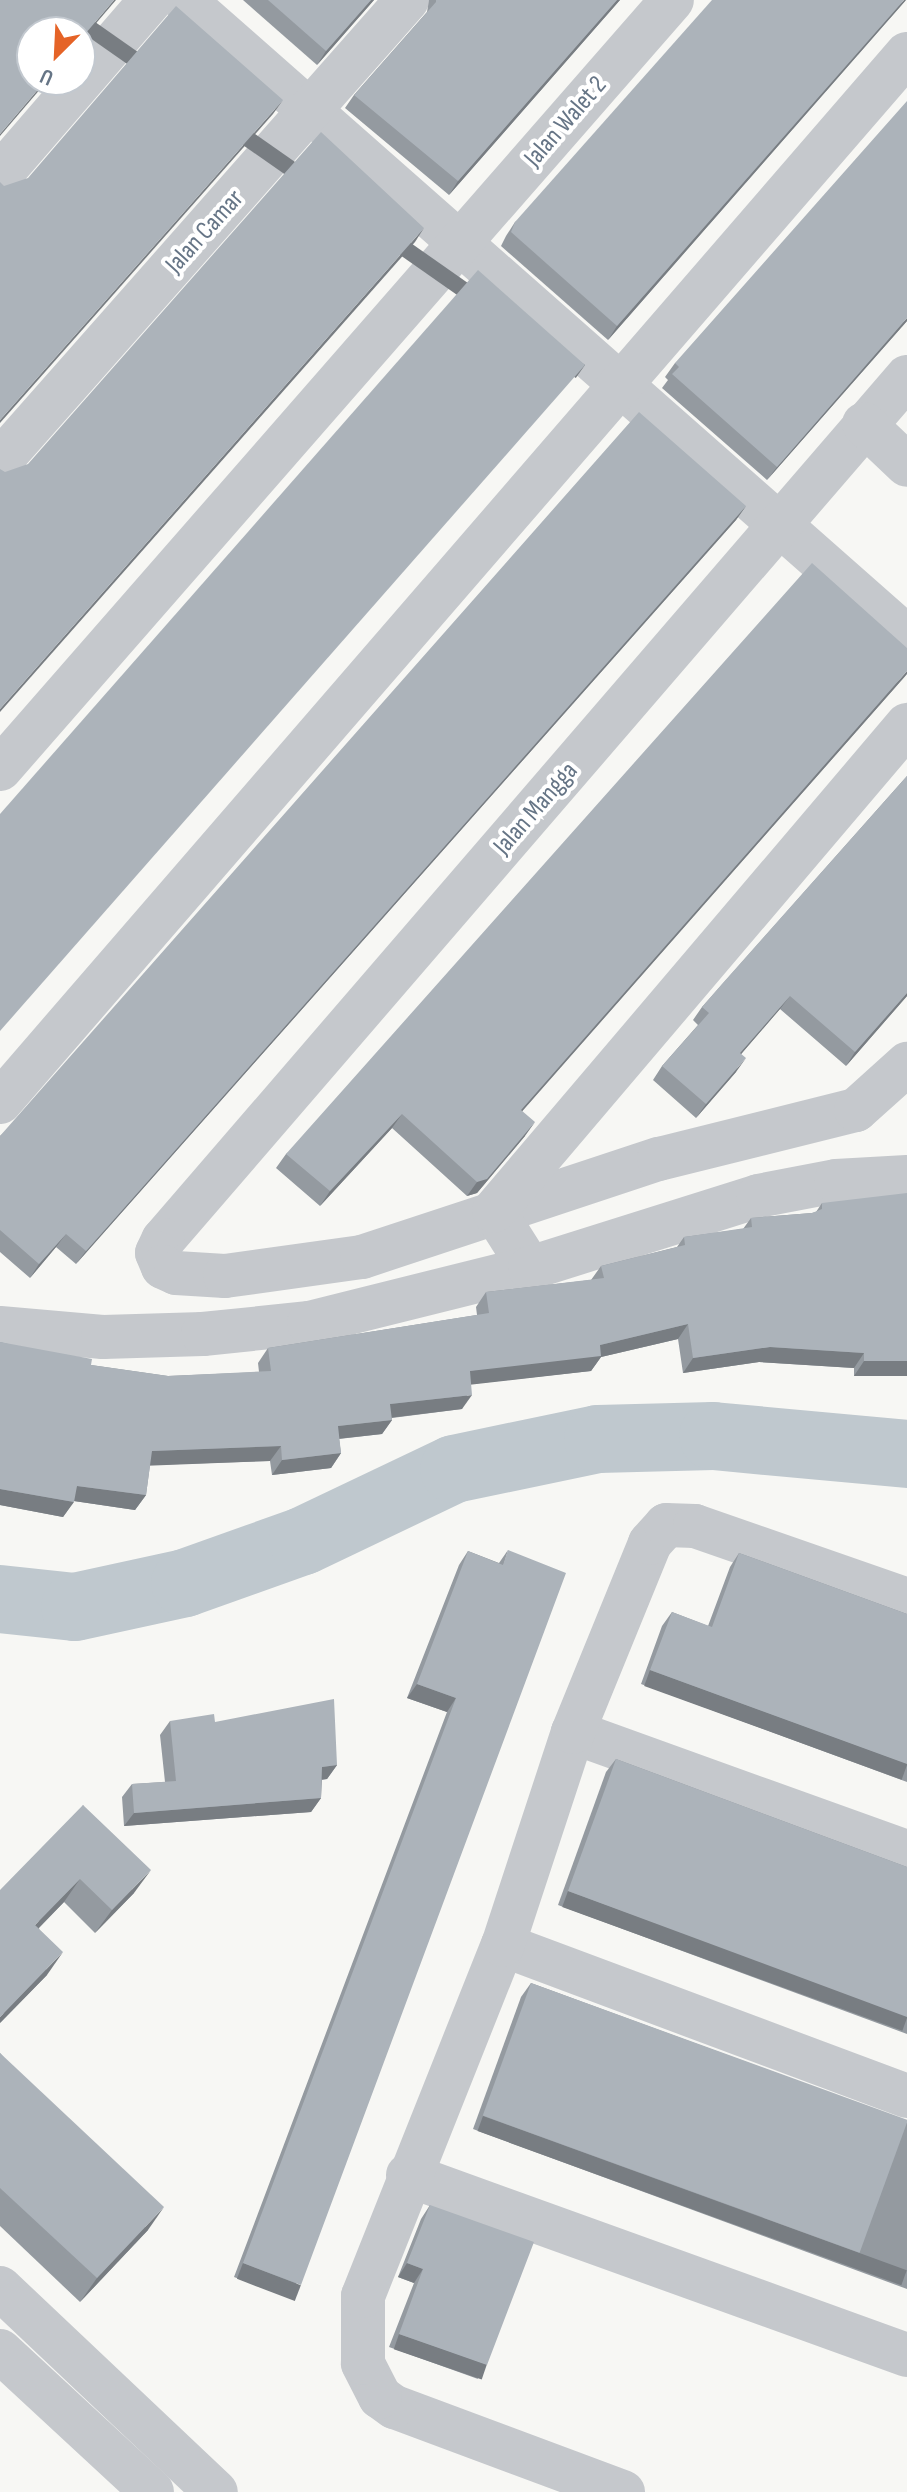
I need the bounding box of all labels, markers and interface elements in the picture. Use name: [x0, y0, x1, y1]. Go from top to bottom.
north arrow: [16, 16, 96, 96]
text: U: [36, 62, 58, 91]
street label: Jalan Walet 2: [518, 70, 614, 174]
street label: Jalan Camar: [159, 184, 251, 280]
street label: Jalan Mangga: [487, 756, 585, 862]

